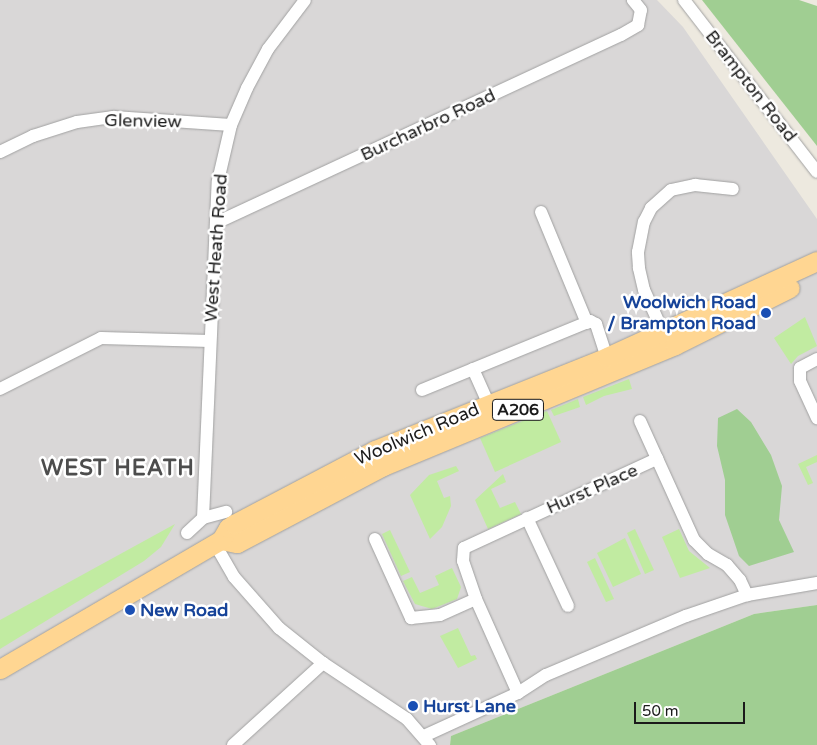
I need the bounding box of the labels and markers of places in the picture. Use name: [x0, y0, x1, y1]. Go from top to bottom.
place label: Woolwich Road / Brampton Road: [608, 292, 756, 334]
marker: Woolwich Road / Brampton Road: [760, 307, 772, 319]
place label: New Road: [140, 599, 228, 621]
marker: New Road: [124, 604, 136, 616]
place label: Hurst Lane: [423, 695, 516, 717]
marker: Hurst Lane: [407, 700, 419, 712]

